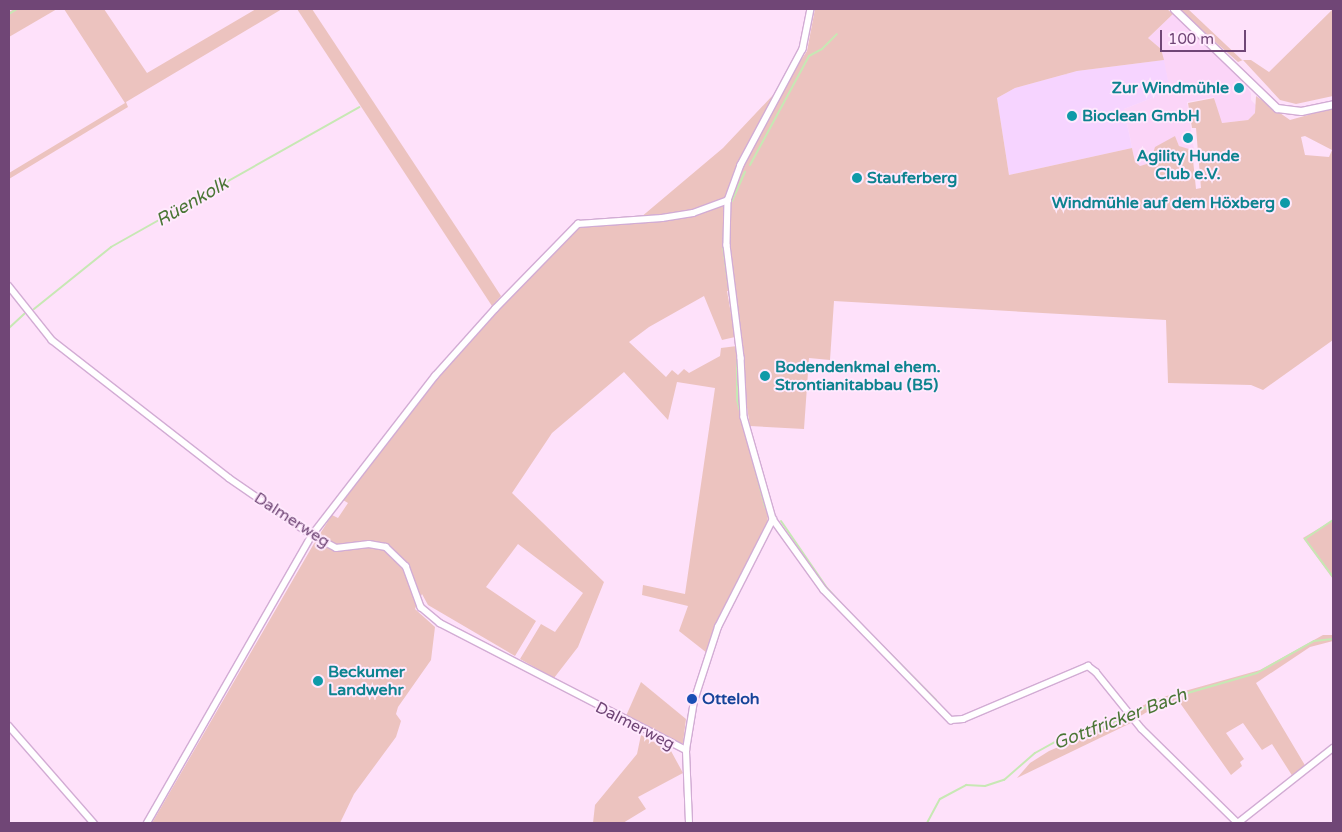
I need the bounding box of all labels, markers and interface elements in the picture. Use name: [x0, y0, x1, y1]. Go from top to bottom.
scale bar: [1162, 20, 1248, 52]
text: 100 m: [1168, 30, 1214, 48]
place label: Zur Windmühle: [1112, 78, 1229, 98]
marker: Zur Windmühle: [1233, 82, 1245, 94]
place label: Bioclean GmbH: [1082, 106, 1200, 126]
marker: Bioclean GmbH: [1066, 110, 1078, 122]
marker: Agility Hunde Club e.V.: [1182, 132, 1194, 144]
place label: Agility Hunde Club e.V.: [1136, 146, 1240, 184]
place label: Stauferberg: [867, 168, 957, 188]
marker: Stauferberg: [851, 172, 863, 184]
water label: Rüenkolk: [152, 173, 232, 231]
place label: Windmühle auf dem Höxberg: [1052, 193, 1275, 213]
marker: Windmühle auf dem Höxberg: [1279, 197, 1291, 209]
place label: Bodendenkmal ehem. Strontianitabbau (B5): [775, 357, 941, 395]
marker: Bodendenkmal ehem. Strontianitabbau (B5): [759, 370, 771, 382]
street label: Dalmerweg: [251, 488, 333, 552]
place label: Beckumer Landwehr: [328, 662, 405, 700]
marker: Beckumer Landwehr: [312, 675, 324, 687]
water label: Gottfricker Bach: [1050, 684, 1190, 754]
place label: Otteloh: [702, 689, 760, 709]
marker: Otteloh: [686, 693, 698, 705]
street label: Dalmerweg: [592, 698, 678, 754]

